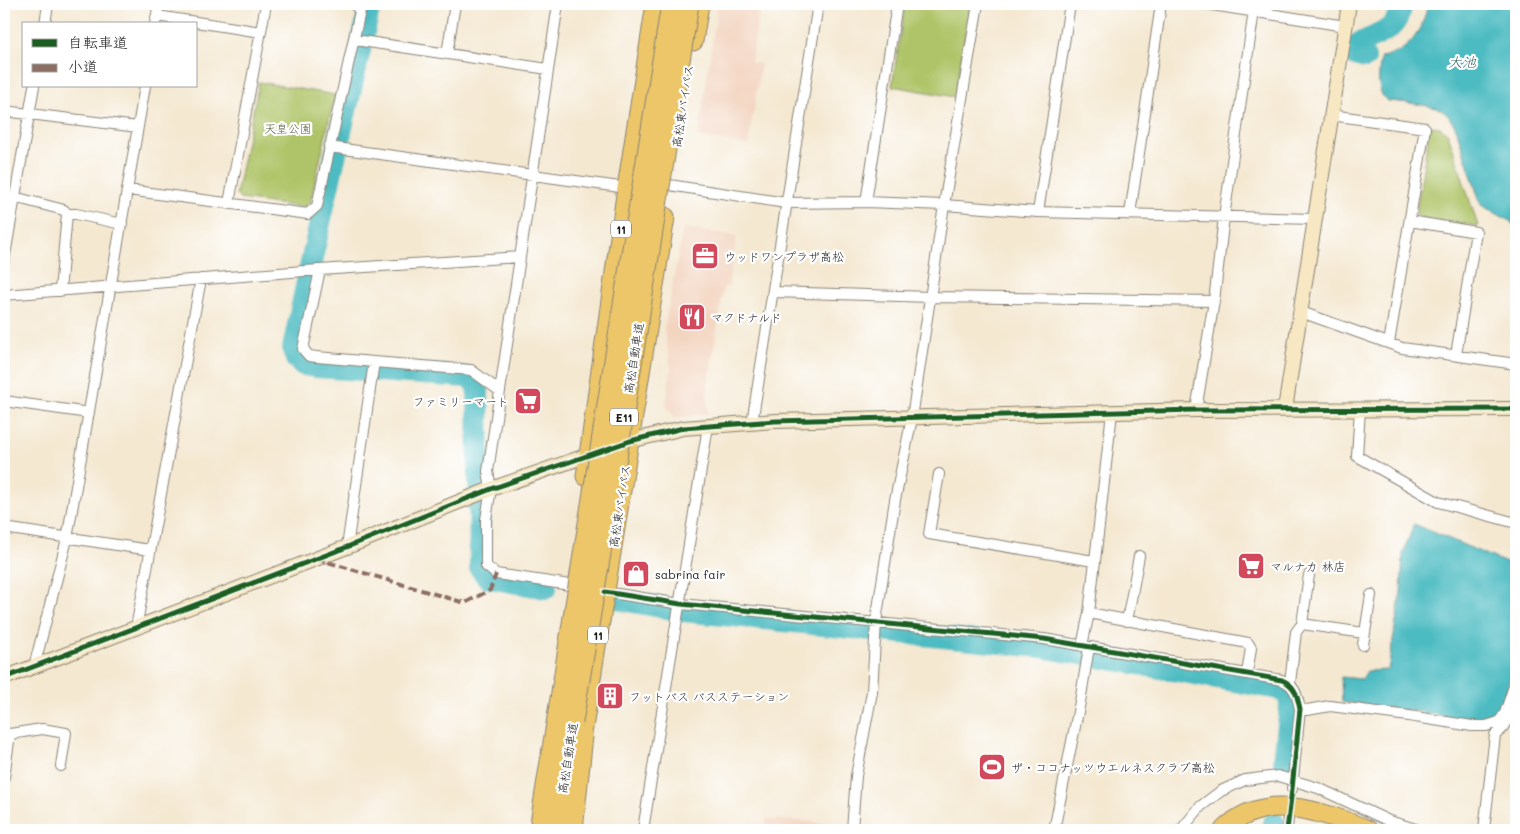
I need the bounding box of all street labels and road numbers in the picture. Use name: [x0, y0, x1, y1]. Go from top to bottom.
street label: 高松東バイパス: [668, 63, 696, 149]
road number: 11: [611, 220, 631, 238]
street label: 高松自動車道: [619, 321, 647, 395]
road number: E11: [610, 408, 638, 426]
street label: 高松東バイパス: [605, 463, 633, 549]
road number: 11: [588, 626, 608, 644]
street label: 高松自動車道: [553, 721, 581, 795]

